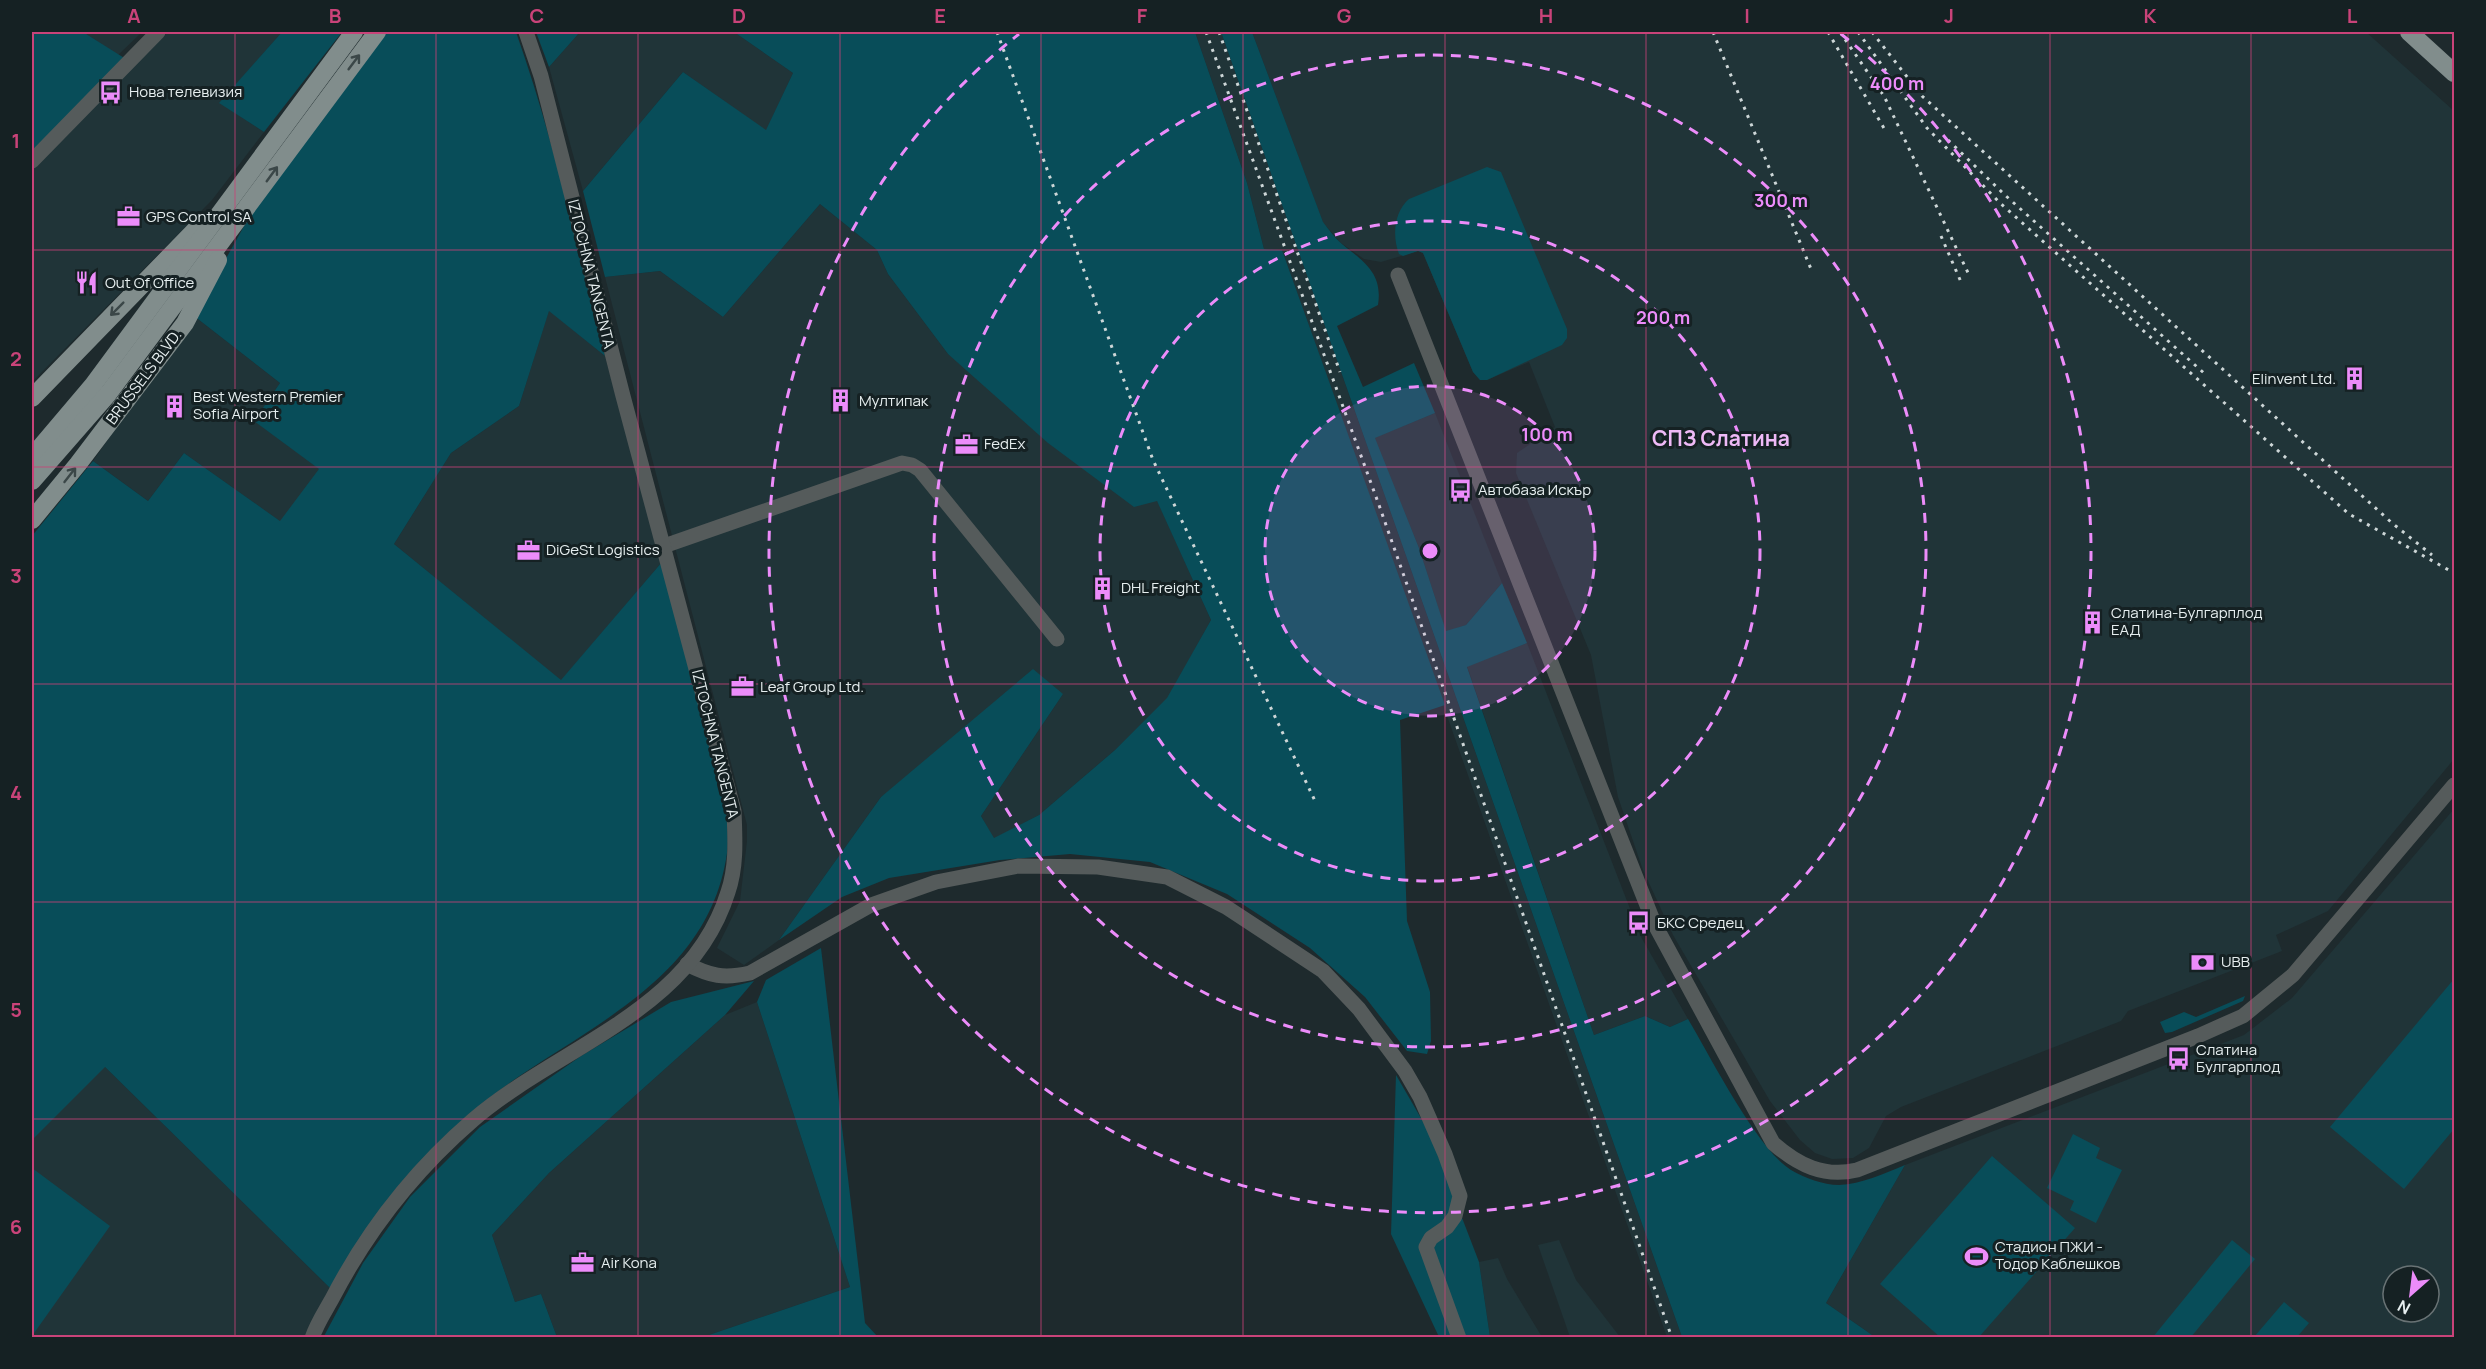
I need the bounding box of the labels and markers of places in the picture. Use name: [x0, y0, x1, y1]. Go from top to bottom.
bus stop icon: Нова телевизия: [98, 79, 124, 105]
place label: Нова телевизия: [129, 81, 242, 102]
office icon: GPS Control SA: [115, 204, 141, 230]
place label: GPS Control SA: [146, 206, 252, 227]
restaurant icon: Out Of Office: [74, 270, 100, 296]
place label: Out Of Office: [105, 272, 195, 293]
building icon: Elinvent Ltd.: [2341, 366, 2367, 392]
place label: Elinvent Ltd.: [2252, 368, 2336, 389]
place label: Best Western Premier Sofia Airport: [193, 386, 343, 424]
building icon: Мултипак: [828, 388, 854, 414]
place label: Мултипак: [859, 390, 929, 411]
building icon: Best Western Premier Sofia Airport: [162, 393, 188, 419]
office icon: FedEx: [953, 431, 979, 457]
place label: FedEx: [984, 433, 1026, 454]
bus stop icon: Автобаза Искър: [1447, 477, 1473, 503]
place label: Автобаза Искър: [1478, 479, 1591, 500]
office icon: DiGeSt Logistics: [515, 537, 541, 563]
place label: DiGeSt Logistics: [546, 539, 660, 560]
centre of rings: [1420, 541, 1440, 561]
building icon: DHL Freight: [1090, 575, 1116, 601]
place label: DHL Freight: [1121, 577, 1200, 598]
place label: Слатина-Булгарплод ЕАД: [2111, 602, 2263, 640]
building icon: Слатина-Булгарплод ЕАД: [2080, 609, 2106, 635]
office icon: Leaf Group Ltd.: [729, 674, 755, 700]
place label: Leaf Group Ltd.: [760, 676, 864, 697]
bus stop icon: БКС Средец: [1626, 910, 1652, 936]
place label: БКС Средец: [1657, 912, 1744, 933]
bank icon: UBB: [2190, 949, 2216, 975]
place label: UBB: [2221, 951, 2250, 972]
place label: Слатина Булгарплод: [2196, 1039, 2280, 1077]
bus stop icon: Слатина Булгарплод: [2165, 1046, 2191, 1072]
place label: Стадион ПЖИ - Тодор Каблешков: [1995, 1236, 2120, 1274]
sports icon: Стадион ПЖИ - Тодор Каблешков: [1964, 1243, 1990, 1269]
office icon: Air Kona: [570, 1250, 596, 1276]
place label: Air Kona: [601, 1252, 657, 1273]

